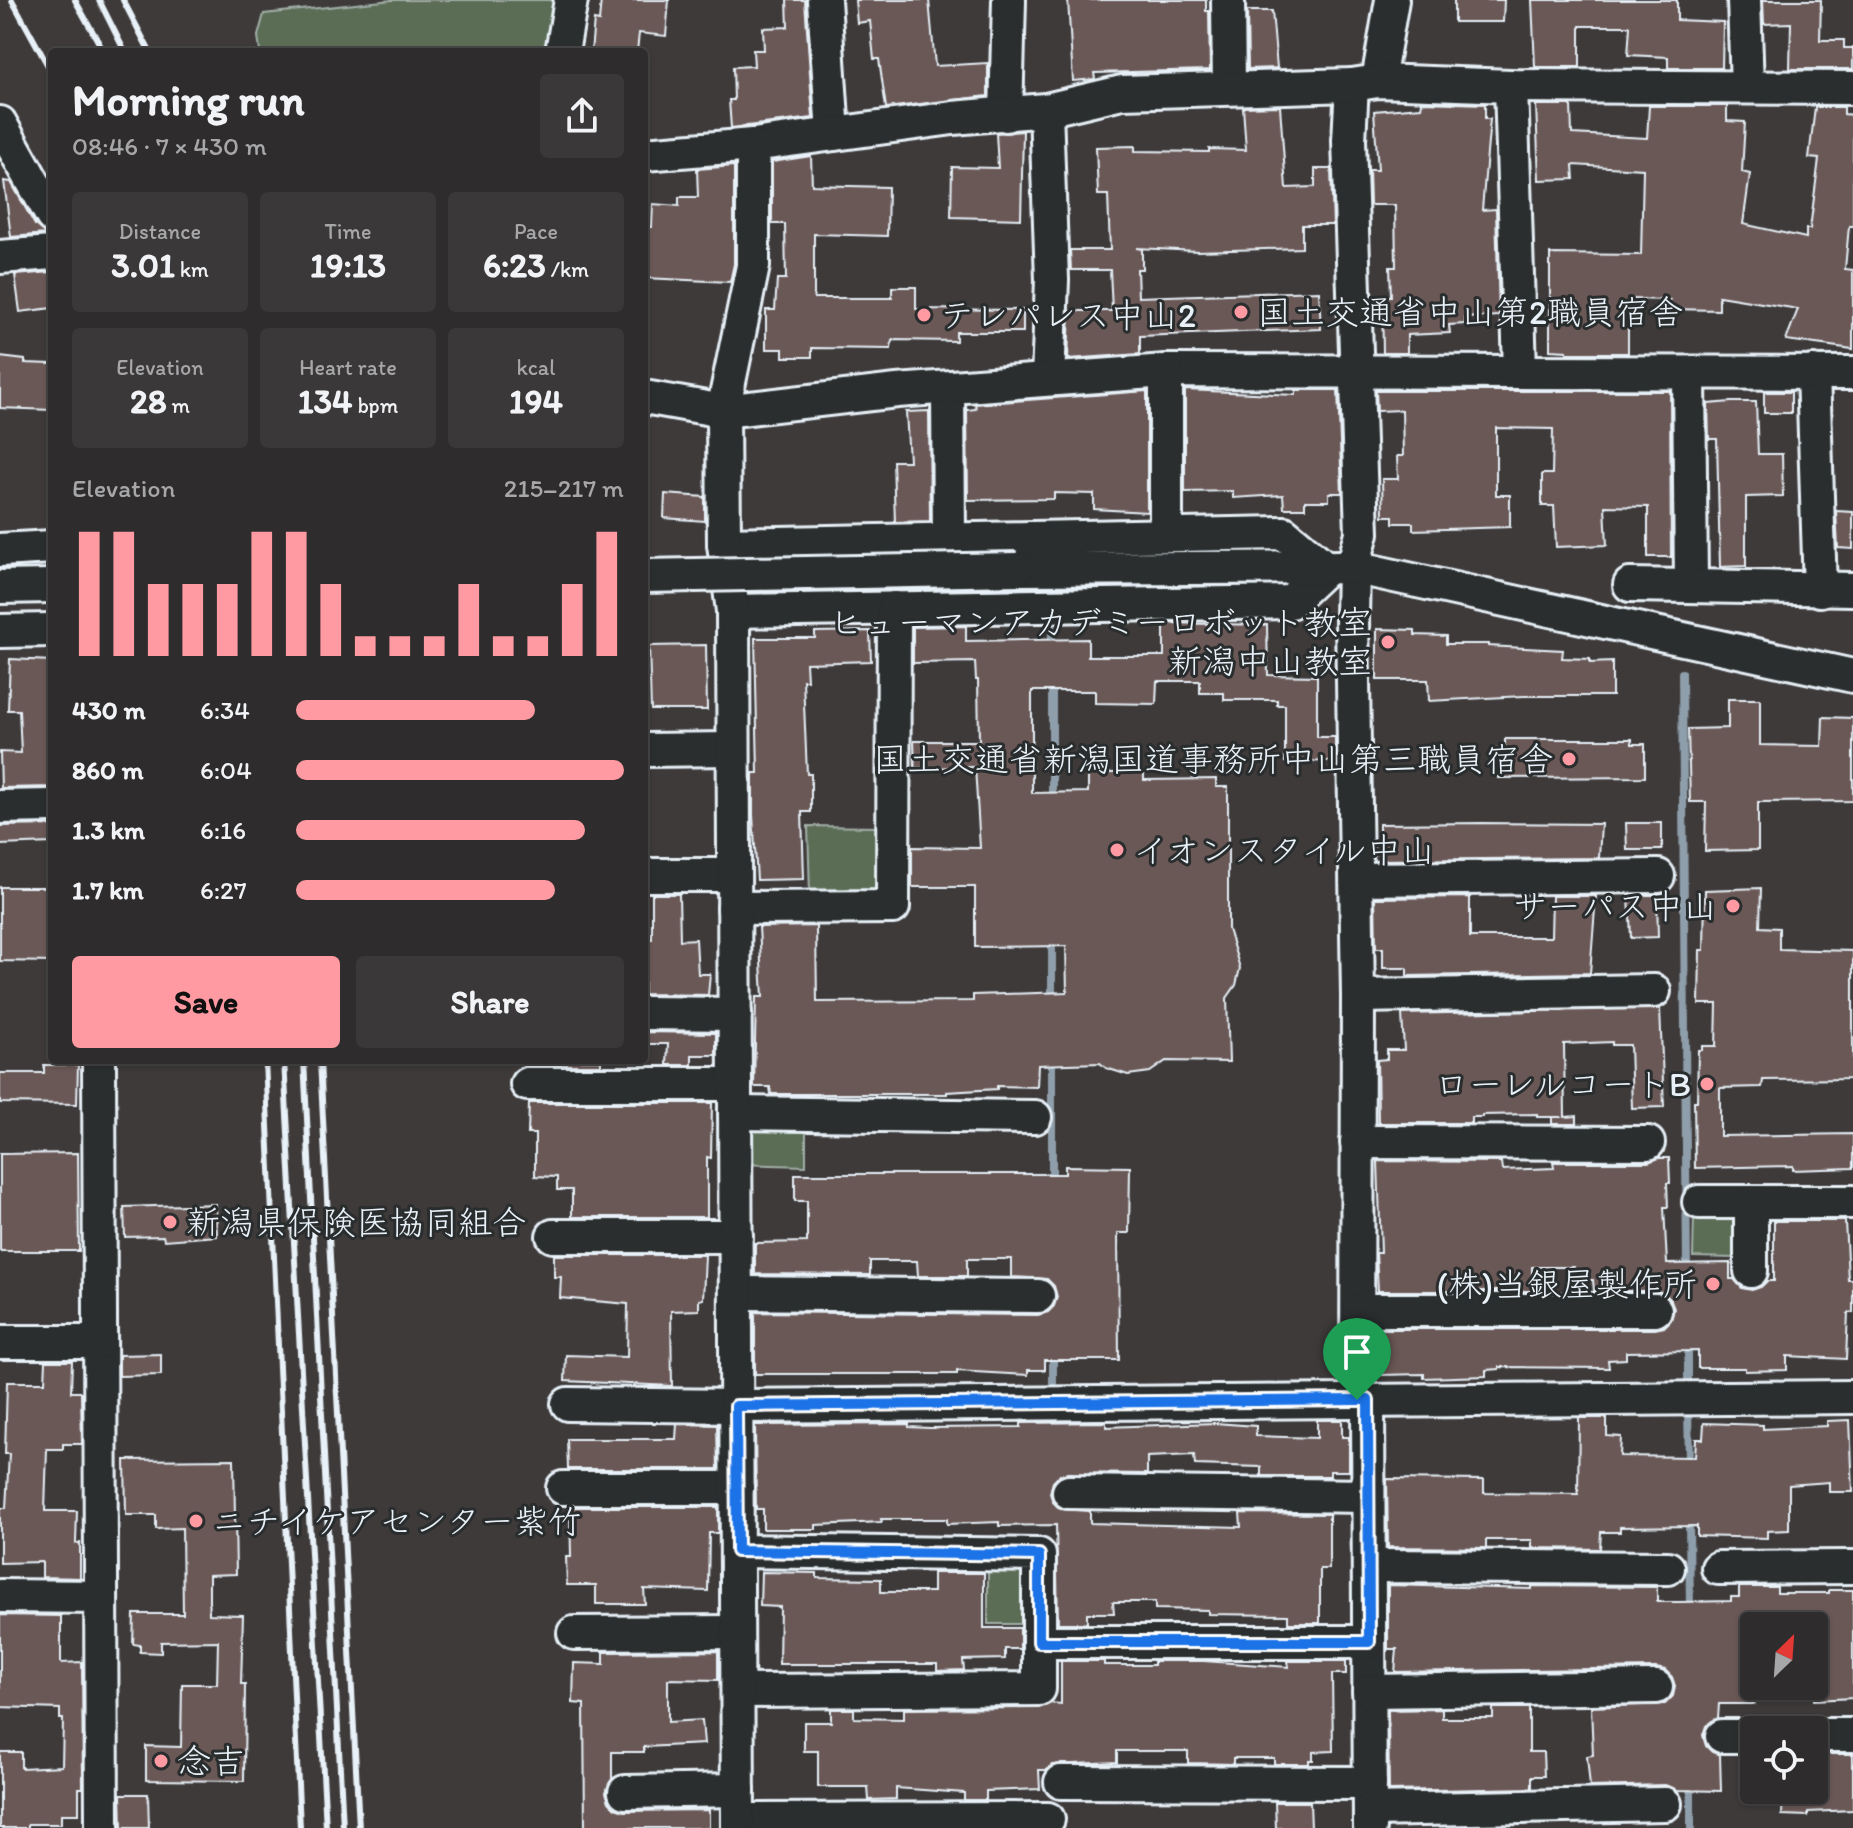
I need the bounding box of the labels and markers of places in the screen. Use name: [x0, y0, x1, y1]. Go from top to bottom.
place label: 国土交通省中山第2職員宿舎: [1257, 292, 1683, 333]
place label: テレパレス中山2: [940, 295, 1196, 336]
marker: 国土交通省中山第2職員宿舎: [1232, 303, 1250, 321]
marker: テレパレス中山2: [915, 306, 933, 324]
place label: ヒューマンアカデミーロボット教室 新潟中山教室: [829, 602, 1372, 682]
marker: ヒューマンアカデミーロボット教室 新潟中山教室: [1379, 633, 1397, 651]
place label: 国土交通省新潟国道事務所中山第三職員宿舎: [873, 739, 1553, 780]
marker: 国土交通省新潟国道事務所中山第三職員宿舎: [1560, 750, 1578, 768]
place label: イオンスタイル中山: [1133, 830, 1435, 871]
marker: イオンスタイル中山: [1108, 841, 1126, 859]
place label: サーパス中山: [1513, 886, 1717, 927]
marker: サーパス中山: [1724, 897, 1742, 915]
place label: ローレルコートB: [1434, 1064, 1691, 1105]
marker: ローレルコートB: [1698, 1075, 1716, 1093]
place label: 新潟県保険医協同組合: [186, 1202, 526, 1243]
marker: 新潟県保険医協同組合: [161, 1213, 179, 1231]
place label: (株)当銀屋製作所: [1437, 1264, 1697, 1305]
marker: (株)当銀屋製作所: [1704, 1275, 1722, 1293]
pin: [1323, 1318, 1391, 1400]
place label: ニチイケアセンター紫竹: [212, 1501, 582, 1542]
marker: ニチイケアセンター紫竹: [187, 1512, 205, 1530]
place label: 念吉: [177, 1741, 245, 1782]
marker: 念吉: [152, 1752, 170, 1770]

